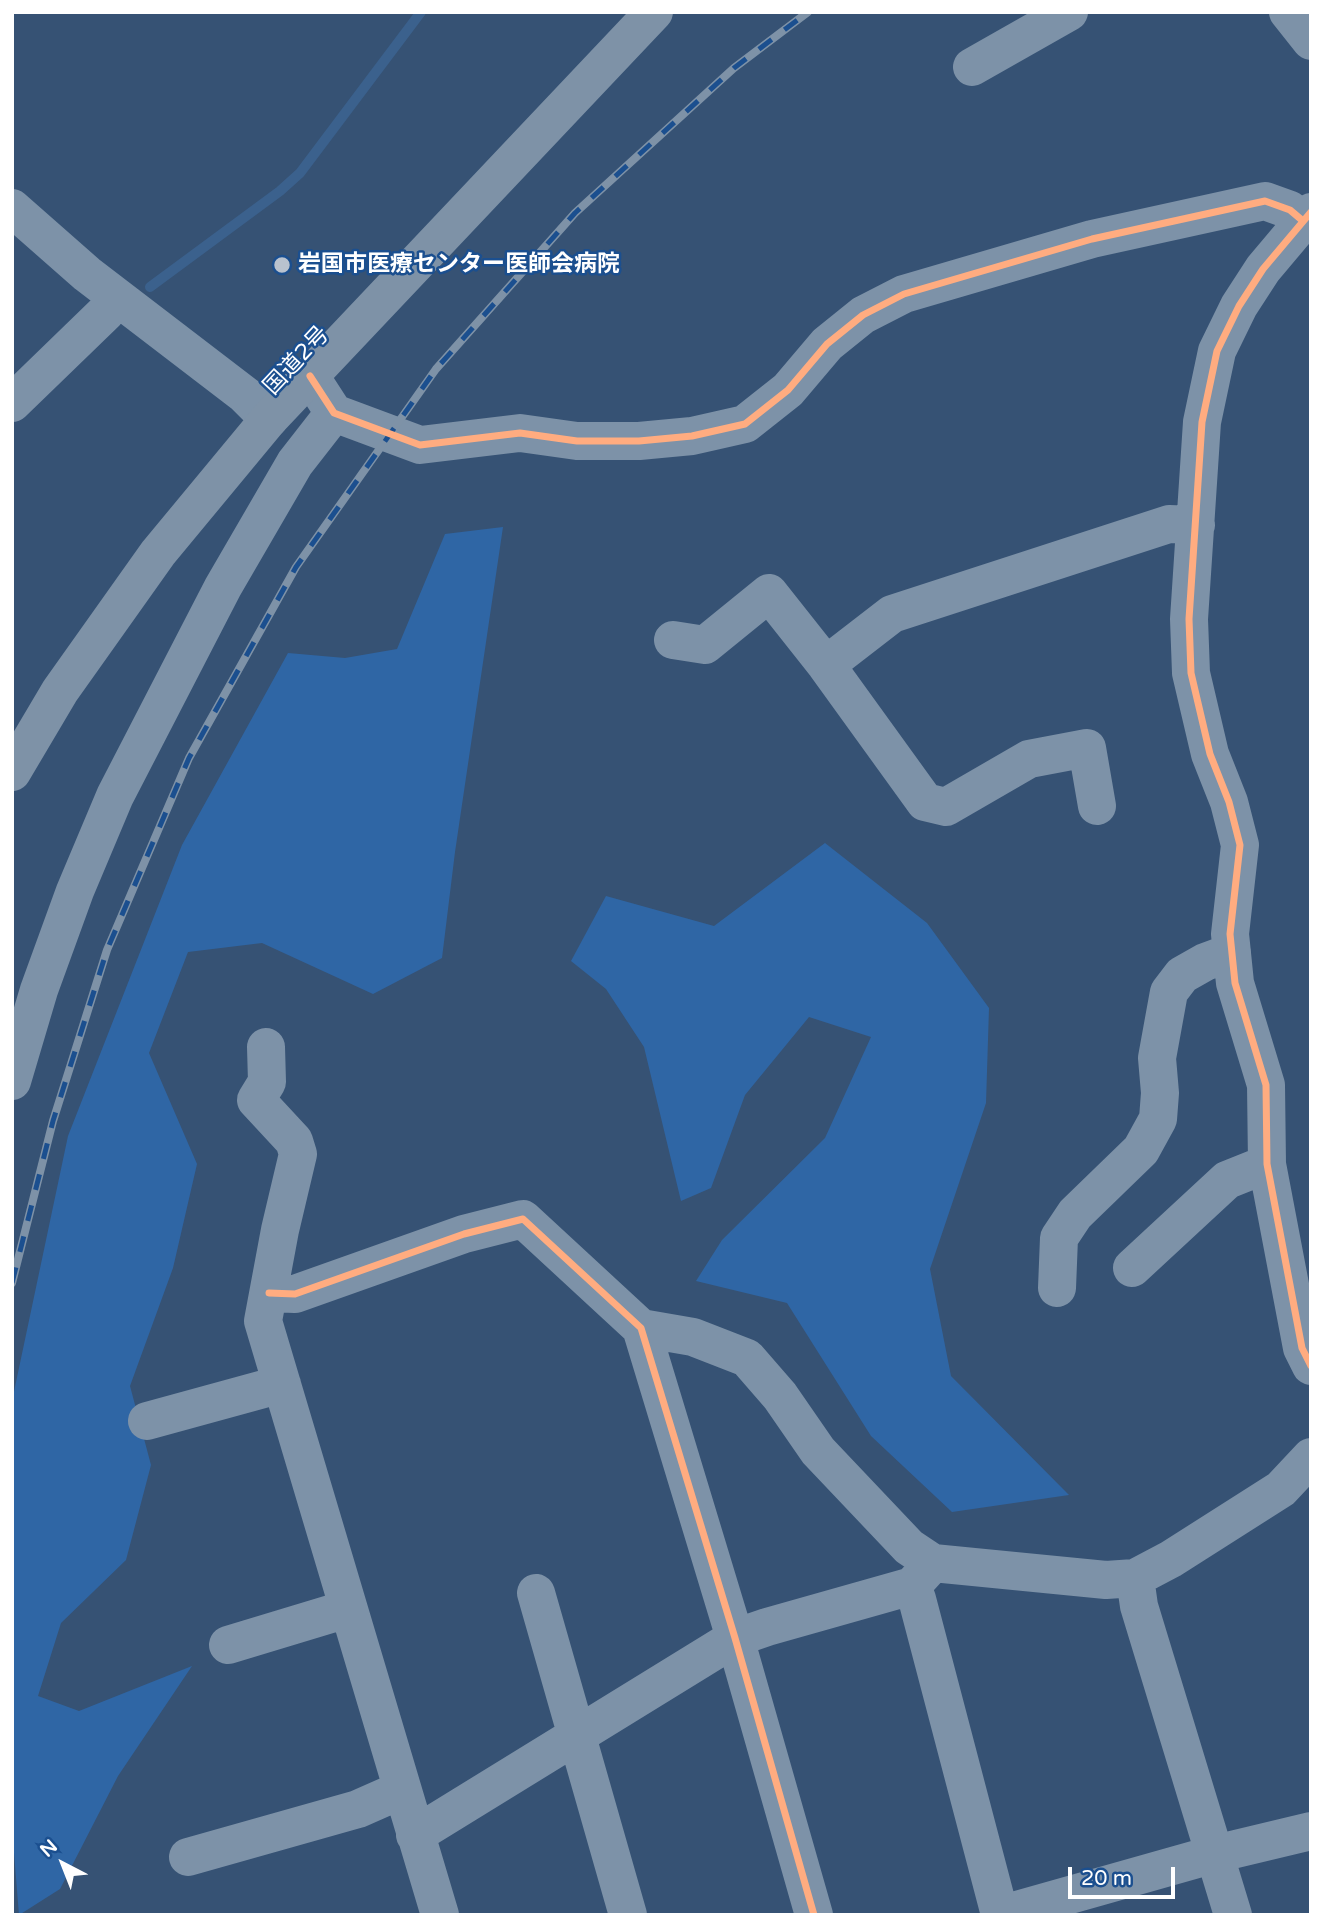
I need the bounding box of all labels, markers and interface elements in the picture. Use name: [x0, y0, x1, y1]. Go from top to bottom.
place label: 岩国市医療センター医師会病院: [298, 251, 620, 279]
marker: 岩国市医療センター医師会病院: [272, 255, 292, 275]
street label: 国道2号: [258, 321, 336, 401]
north arrow: [28, 1829, 98, 1899]
text: N: [36, 1835, 62, 1862]
scale bar: [1071, 1854, 1178, 1898]
text: 20 m: [1081, 1866, 1132, 1891]

